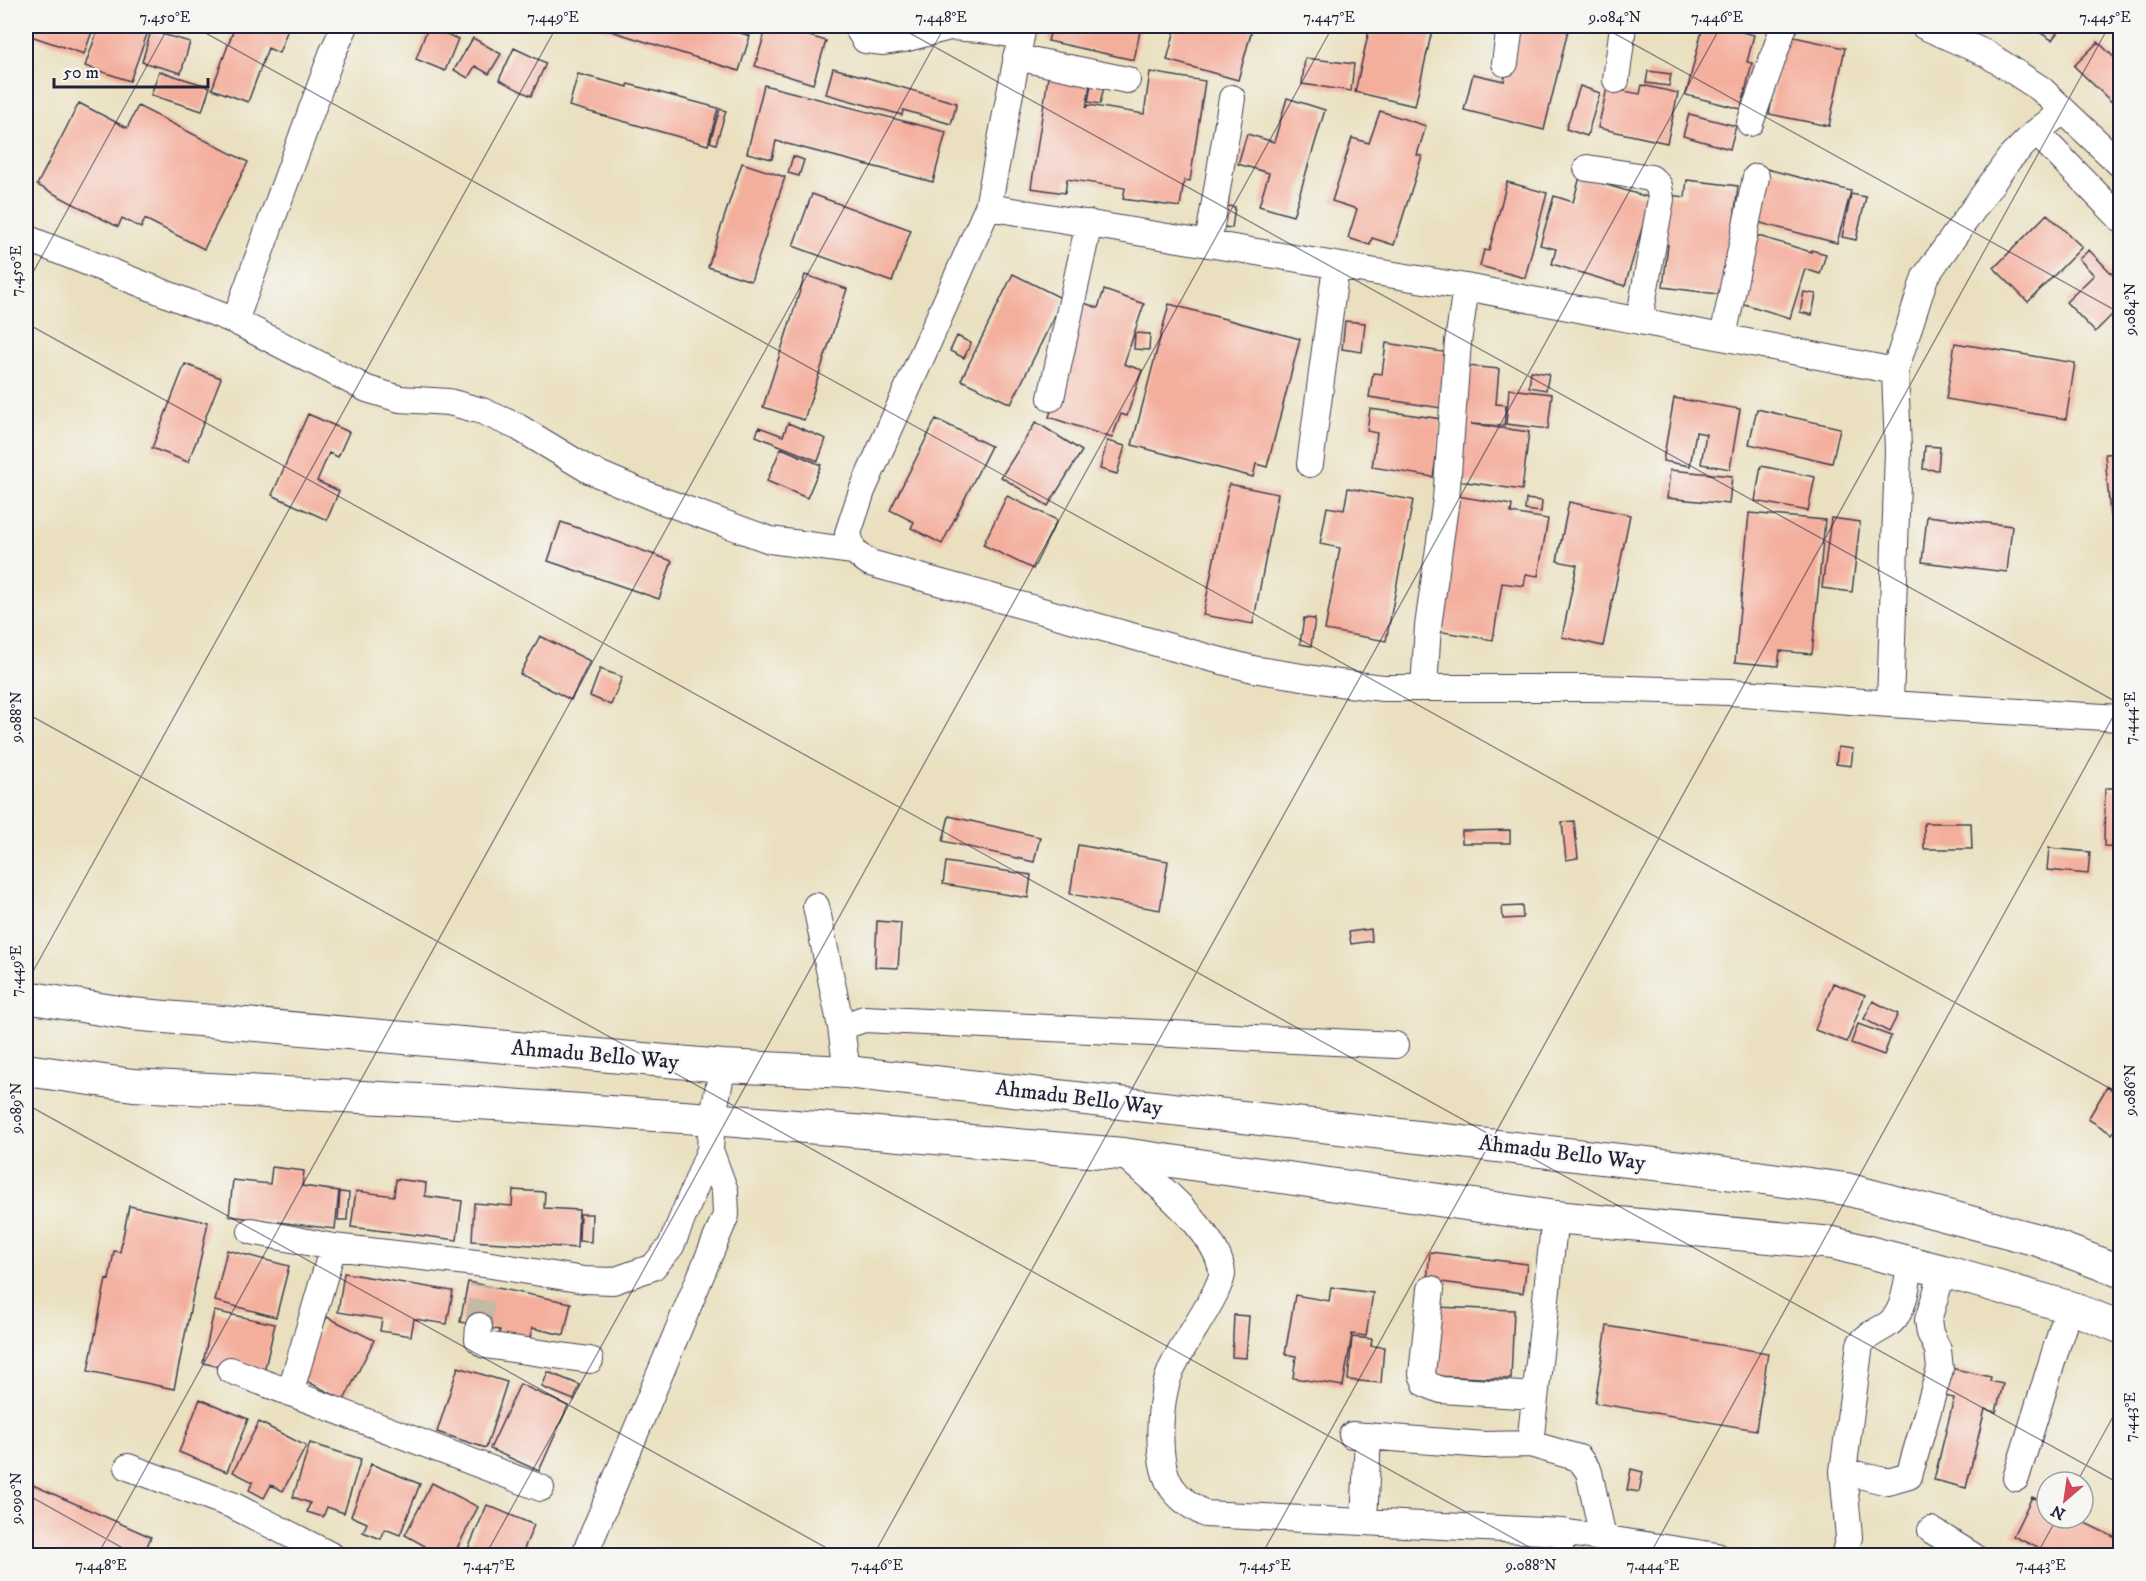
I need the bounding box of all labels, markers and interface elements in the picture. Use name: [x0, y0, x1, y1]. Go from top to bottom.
text: 7.450°E: [139, 8, 191, 27]
text: 7.449°E: [527, 8, 579, 27]
text: 7.448°E: [915, 8, 967, 27]
text: 7.447°E: [1303, 8, 1355, 27]
text: 9.084°N: [1588, 8, 1641, 27]
text: 7.446°E: [1691, 8, 1743, 27]
text: 7.445°E: [2079, 8, 2131, 27]
scale bar: [54, 51, 208, 89]
text: 50 m: [63, 62, 99, 84]
text: 7.450°E: [7, 245, 26, 297]
text: 9.084°N: [2121, 283, 2140, 336]
text: 9.088°N: [7, 691, 26, 744]
text: 7.444°E: [2121, 691, 2140, 744]
text: 7.449°E: [7, 945, 26, 997]
street label: Ahmadu Bello Way: [510, 1034, 680, 1076]
text: 9.086°N: [2121, 1064, 2140, 1117]
street label: Ahmadu Bello Way: [994, 1074, 1164, 1122]
text: 9.089°N: [7, 1082, 26, 1135]
street label: Ahmadu Bello Way: [1477, 1129, 1647, 1177]
text: 7.443°E: [2121, 1392, 2140, 1442]
north arrow: [2035, 1470, 2095, 1530]
text: 9.090°N: [7, 1472, 26, 1525]
text: N: [2048, 1500, 2069, 1524]
text: 7.448°E: [75, 1556, 127, 1575]
text: 7.447°E: [463, 1556, 515, 1575]
text: 7.446°E: [851, 1556, 903, 1575]
text: 7.445°E: [1239, 1556, 1291, 1575]
text: 9.088°N: [1504, 1556, 1557, 1575]
text: 7.444°E: [1627, 1556, 1680, 1575]
text: 7.443°E: [2016, 1556, 2066, 1575]

